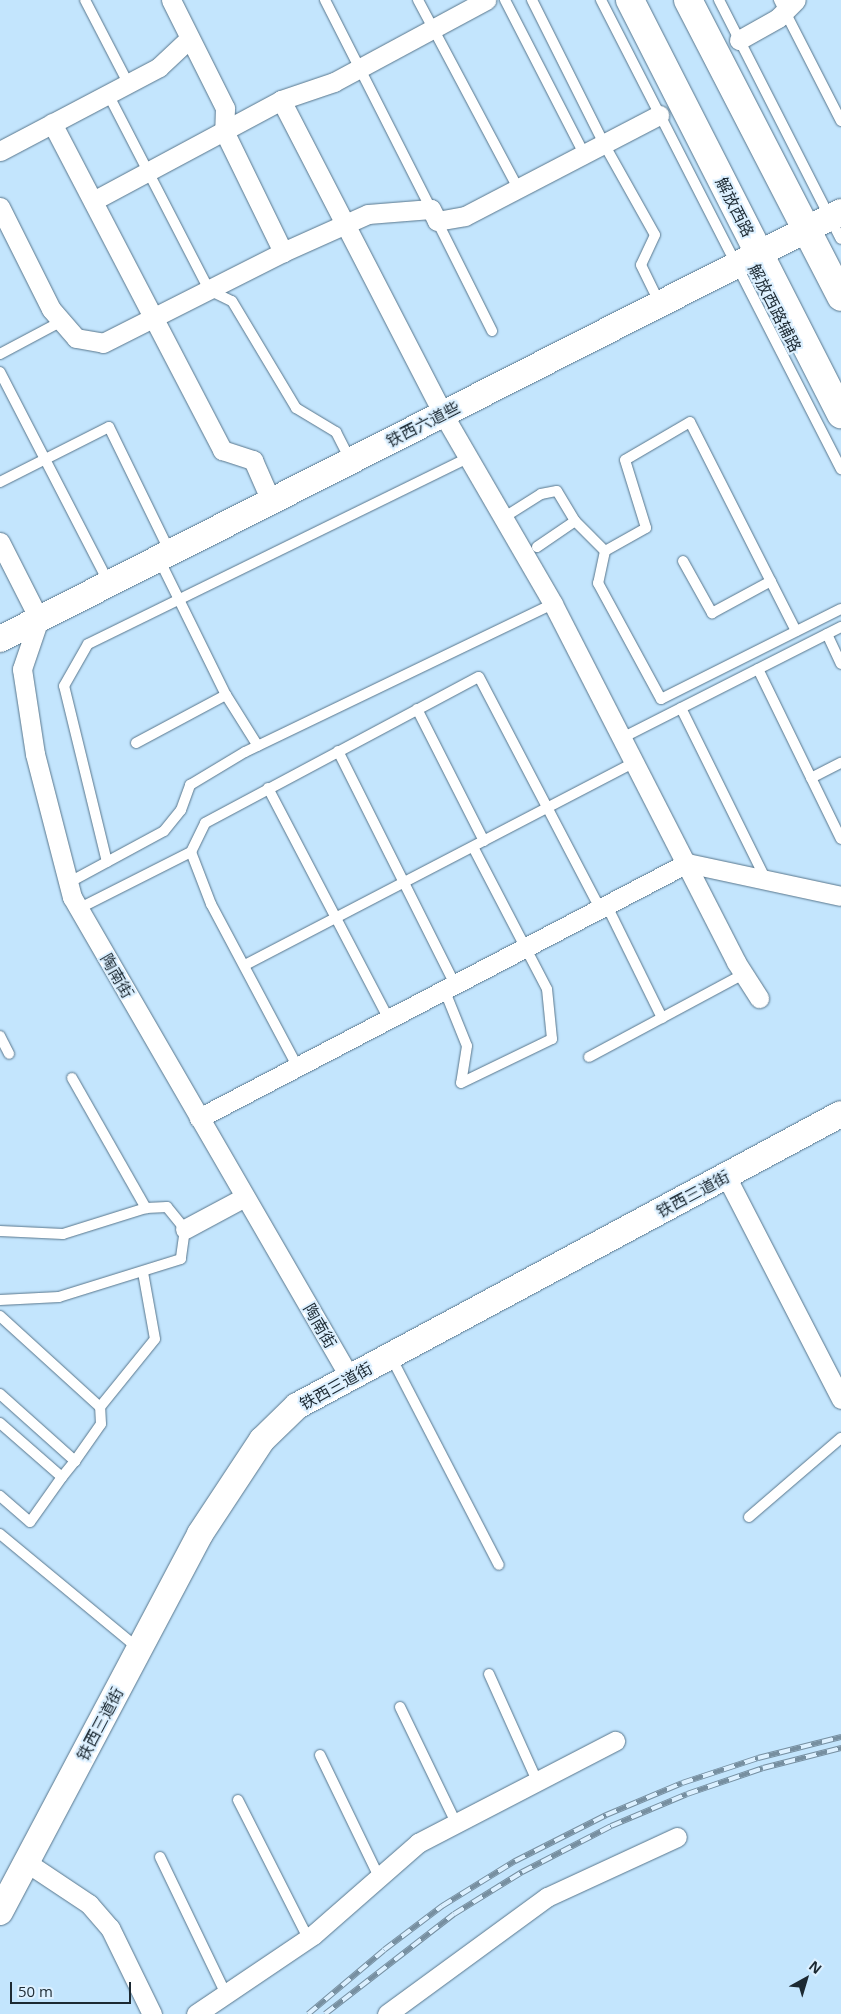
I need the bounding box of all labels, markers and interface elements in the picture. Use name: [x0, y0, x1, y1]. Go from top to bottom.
street label: 解放西路: [712, 174, 758, 240]
street label: 解放西路辅路: [745, 261, 805, 355]
street label: 铁西六道些: [383, 397, 463, 451]
street label: 陶南街: [97, 950, 137, 1002]
street label: 铁西三道街: [653, 1167, 733, 1221]
street label: 陶南街: [300, 1300, 340, 1352]
street label: 铁西三道街: [296, 1358, 376, 1414]
street label: 铁西三道街: [73, 1684, 127, 1764]
north arrow: [781, 1954, 831, 2004]
text: N: [805, 1956, 826, 1978]
scale bar: [12, 1972, 134, 2004]
text: 50 m: [18, 1981, 53, 2001]

